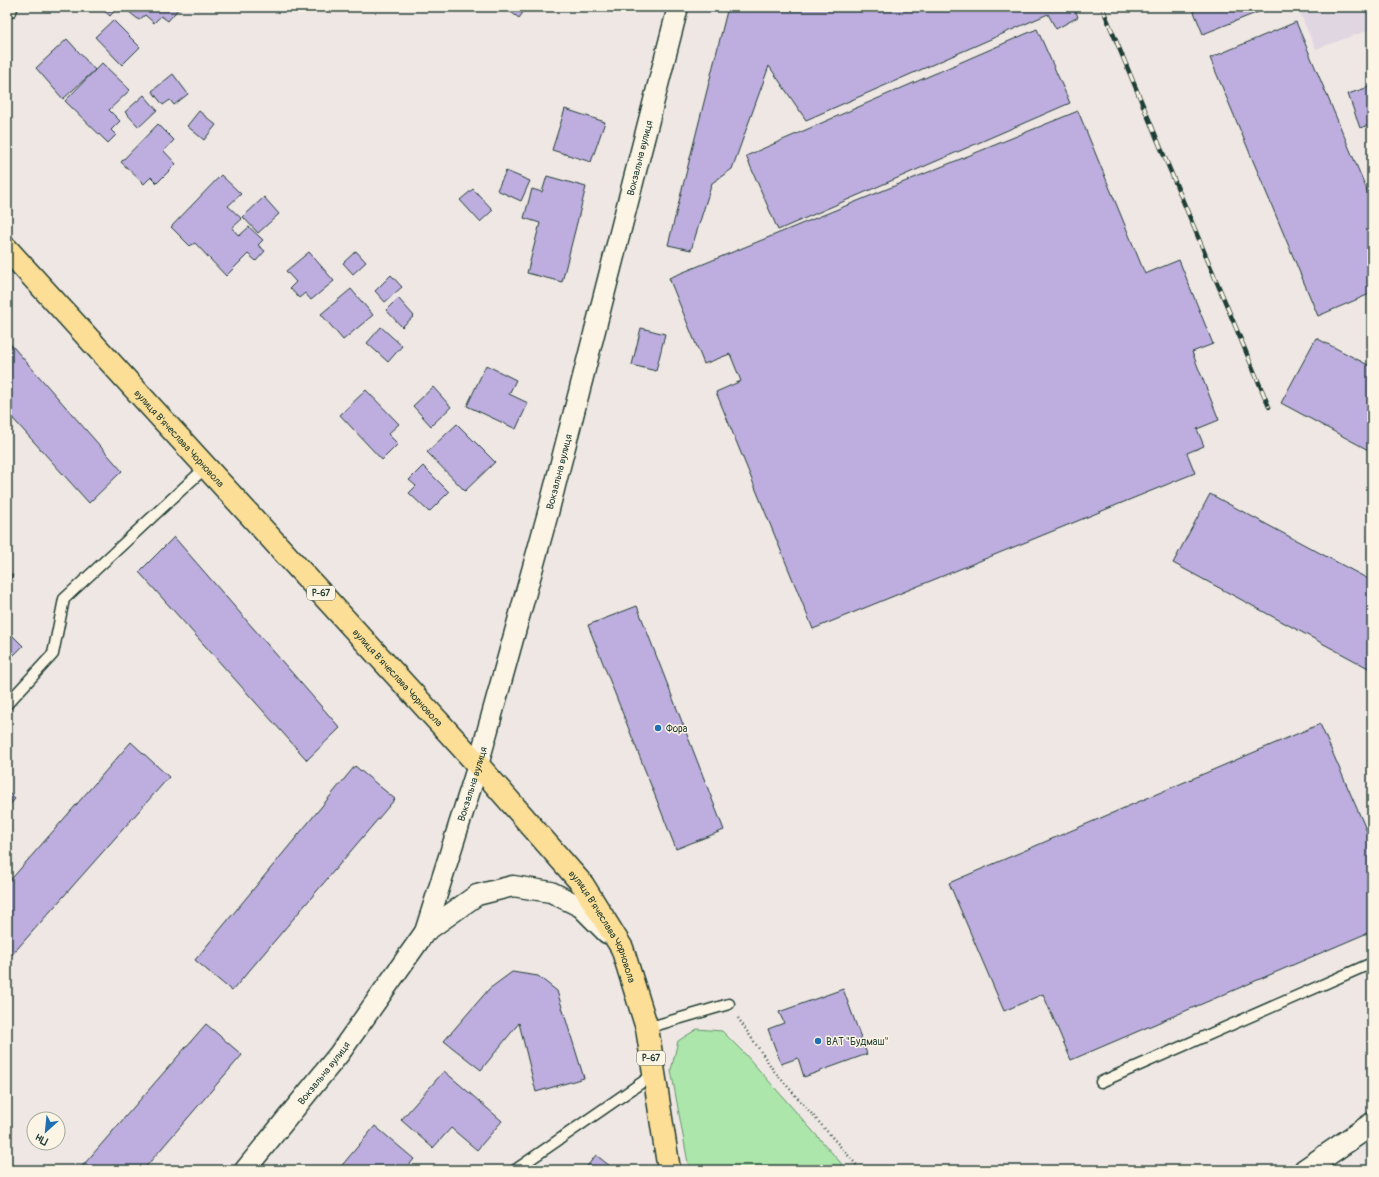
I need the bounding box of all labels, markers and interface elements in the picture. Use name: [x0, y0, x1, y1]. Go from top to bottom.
street label: Вокзальна вулиця: [625, 119, 656, 197]
street label: вулиця В'ячеслава Чорновола: [131, 387, 227, 490]
street label: Вокзальна вулиця: [544, 433, 575, 511]
road number: Р-67: [307, 586, 335, 600]
street label: вулиця В'ячеслава Чорновола: [350, 627, 445, 730]
marker: Фора: [653, 723, 663, 733]
place label: Фора: [666, 723, 688, 735]
street label: Вокзальна вулиця: [456, 745, 490, 823]
street label: вулиця В'ячеслава Чорновола: [566, 868, 638, 985]
marker: ВАТ "Будмаш": [813, 1036, 823, 1046]
place label: ВАТ "Будмаш": [826, 1036, 889, 1048]
street label: Вокзальна вулиця: [295, 1039, 353, 1107]
road number: Р-67: [637, 1051, 665, 1065]
north arrow: [26, 1111, 66, 1151]
text: Пн: [33, 1131, 50, 1148]

